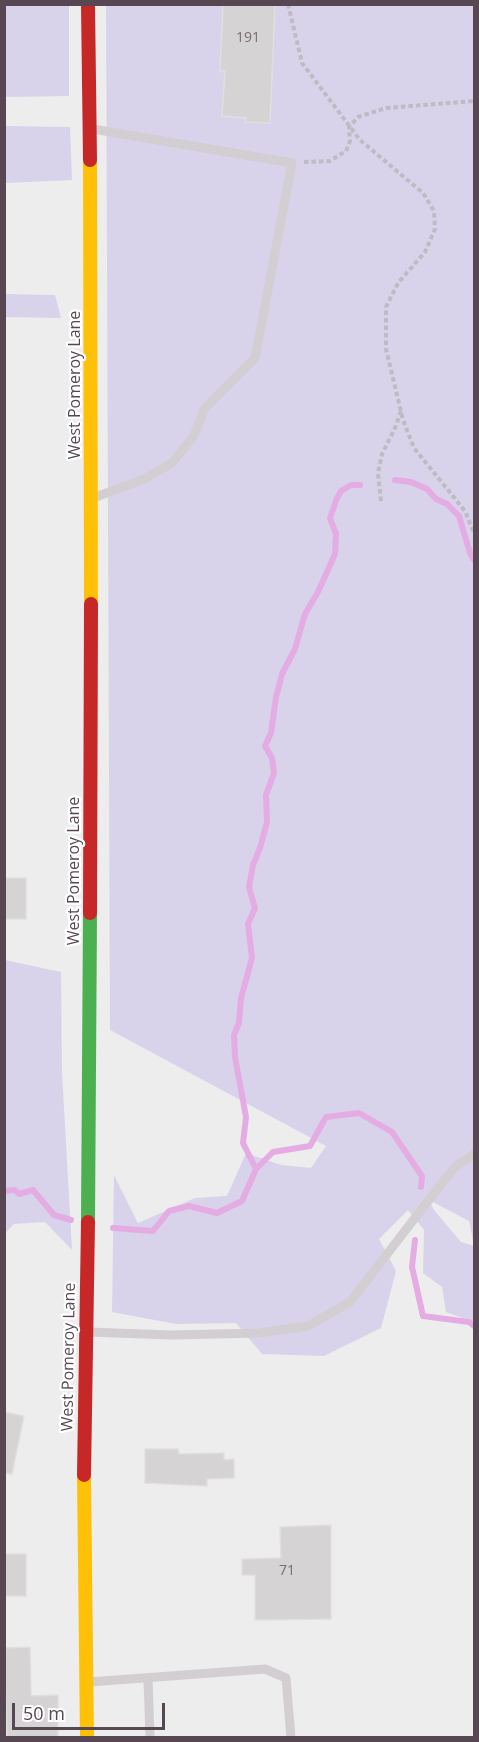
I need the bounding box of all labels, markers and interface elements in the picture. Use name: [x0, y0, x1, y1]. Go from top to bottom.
house number: 191: [236, 30, 260, 46]
street label: West Pomeroy Lane: [65, 311, 85, 459]
street label: West Pomeroy Lane: [64, 797, 84, 945]
street label: West Pomeroy Lane: [58, 1283, 80, 1431]
house number: 71: [279, 1563, 295, 1579]
scale bar: [15, 1691, 168, 1729]
text: 50 m: [23, 1701, 65, 1725]

